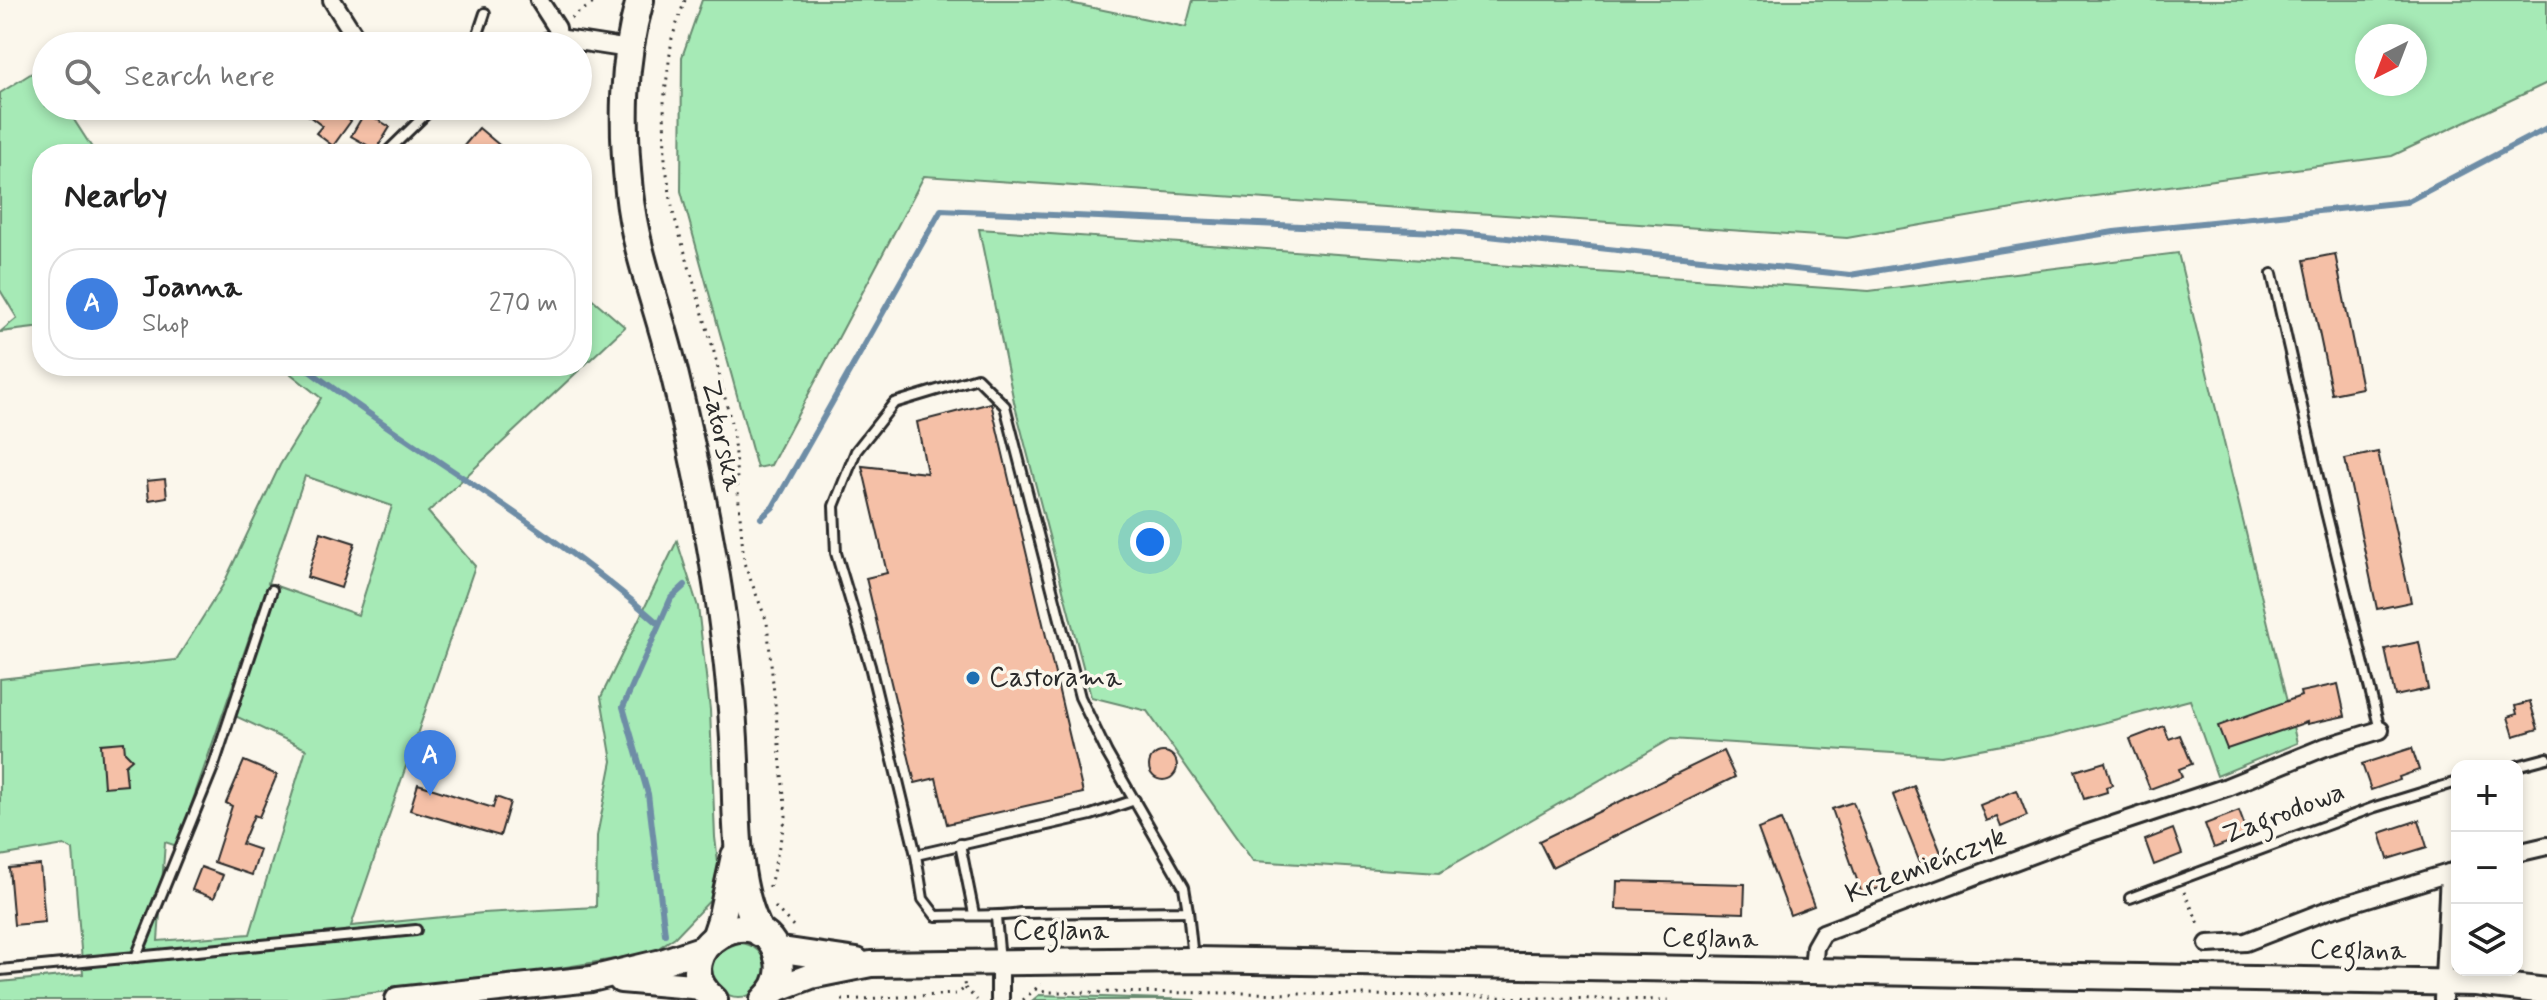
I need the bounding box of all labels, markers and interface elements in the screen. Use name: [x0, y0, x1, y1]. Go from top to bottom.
north arrow: [2355, 24, 2427, 96]
search box: [32, 32, 592, 120]
icon: search: [60, 54, 104, 98]
text: Search here: [124, 57, 275, 96]
text: Nearby: [64, 174, 168, 219]
text: Joanna: [142, 268, 242, 307]
text: A: [83, 287, 101, 321]
text: 270 m: [489, 287, 558, 321]
text: Shop: [142, 307, 190, 341]
street label: Zatorska: [691, 377, 751, 495]
your location: [1130, 522, 1170, 562]
place label: Castorama: [989, 660, 1122, 697]
marker: Castorama: [964, 669, 982, 687]
pin: A: [404, 730, 456, 796]
map controls: [2451, 760, 2523, 976]
button: +: [2451, 760, 2523, 832]
street label: Zagrodowa: [2218, 774, 2351, 857]
street label: Krzemieńczyk: [1840, 818, 2012, 914]
button: −: [2451, 832, 2523, 904]
button: layers: [2451, 904, 2523, 976]
street label: Ceglana: [1013, 913, 1110, 953]
street label: Ceglana: [1661, 920, 1759, 961]
street label: Ceglana: [2309, 932, 2407, 973]

